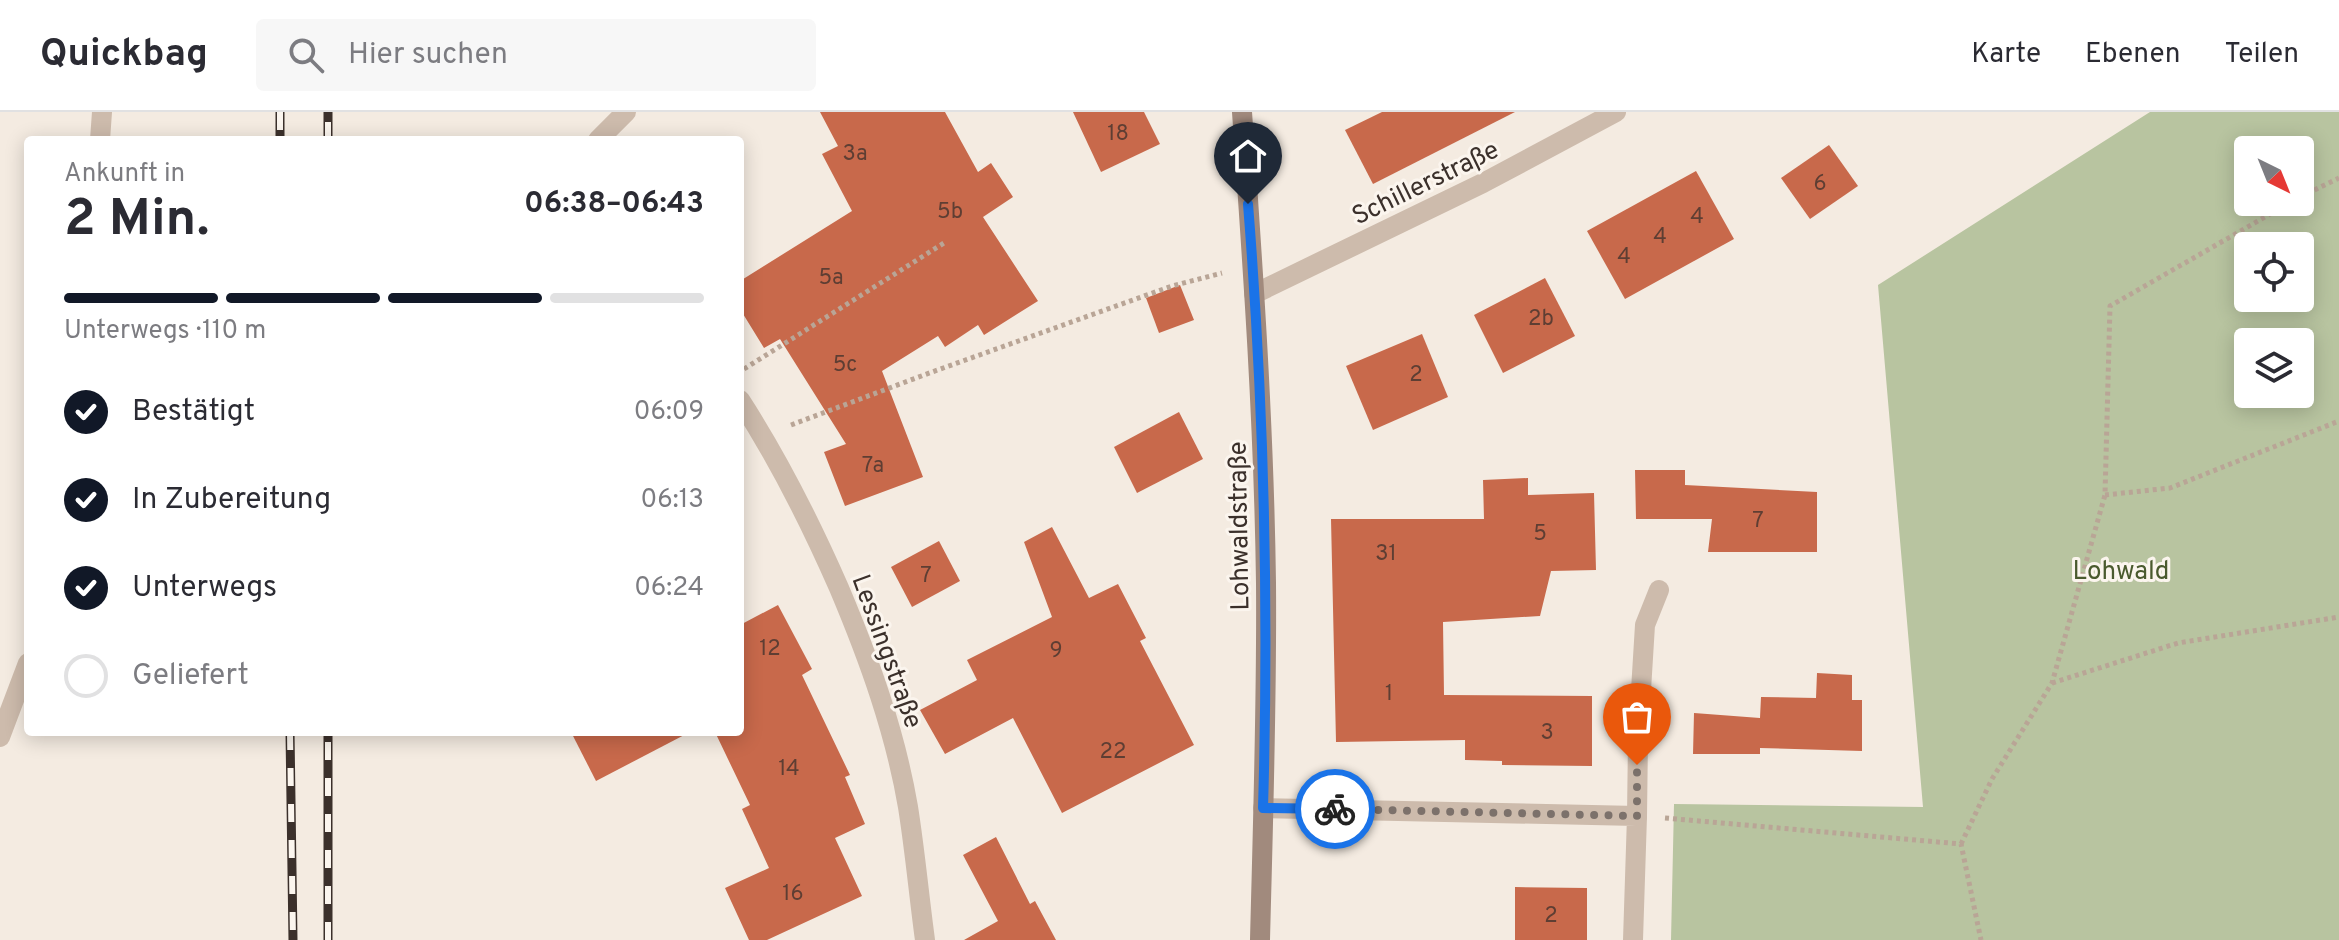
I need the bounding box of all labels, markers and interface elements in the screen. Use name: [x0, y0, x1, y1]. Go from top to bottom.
search box: [256, 19, 816, 91]
text: Quickbag: [40, 31, 208, 80]
icon: search: [284, 33, 328, 77]
text: Hier suchen: [348, 37, 508, 74]
text: Karte: [1971, 37, 2041, 73]
text: Ebenen: [2085, 37, 2181, 73]
text: Teilen: [2225, 37, 2299, 73]
house number: 18: [1107, 121, 1129, 148]
pin: [1214, 122, 1282, 204]
icon: home: [1226, 134, 1270, 178]
street label: Schillerstraße: [1347, 134, 1505, 234]
north arrow: [2234, 136, 2314, 216]
map controls: [2234, 136, 2314, 408]
house number: 3a: [842, 141, 868, 168]
text: Ankunft in: [64, 158, 185, 191]
house number: 6: [1813, 171, 1827, 198]
text: 06:38–06:43: [524, 186, 704, 223]
text: 2 Min.: [64, 188, 209, 254]
house number: 5b: [937, 199, 963, 226]
house number: 4: [1690, 204, 1704, 231]
house number: 4: [1653, 224, 1667, 251]
button: locate: [2234, 232, 2314, 312]
house number: 4: [1617, 244, 1631, 271]
house number: 5a: [818, 265, 844, 292]
house number: 2b: [1528, 306, 1554, 333]
text: Unterwegs · 110 m: [64, 315, 266, 348]
button: layers: [2234, 328, 2314, 408]
house number: 5c: [833, 352, 857, 379]
house number: 2: [1409, 362, 1423, 389]
icon: check: [64, 390, 108, 434]
text: Bestätigt: [132, 394, 255, 431]
text: 06:09: [634, 396, 704, 429]
street label: Lohwaldstraße: [1223, 441, 1258, 611]
house number: 7a: [862, 453, 884, 480]
icon: check: [64, 478, 108, 522]
text: In Zubereitung: [132, 482, 331, 519]
text: 06:13: [641, 484, 704, 517]
house number: 7: [1752, 508, 1764, 535]
house number: 5: [1533, 521, 1547, 548]
house number: 31: [1375, 541, 1397, 568]
park label: Lohwald: [2073, 556, 2169, 589]
house number: 7: [920, 563, 932, 590]
icon: check: [64, 566, 108, 610]
text: Unterwegs: [132, 570, 277, 607]
street label: Lessingstraße: [843, 570, 929, 733]
text: 06:24: [634, 572, 704, 605]
house number: 12: [759, 636, 781, 663]
house number: 9: [1049, 638, 1063, 665]
text: Geliefert: [132, 658, 249, 695]
house number: 1: [1385, 681, 1393, 708]
pin: [1603, 683, 1671, 765]
icon: bag: [1615, 695, 1659, 739]
house number: 3: [1540, 720, 1554, 747]
house number: 22: [1100, 739, 1126, 766]
house number: 14: [778, 756, 800, 783]
courier: [1295, 769, 1375, 849]
icon: bike: [1313, 787, 1357, 831]
house number: 16: [782, 881, 804, 908]
house number: 2: [1544, 903, 1558, 930]

